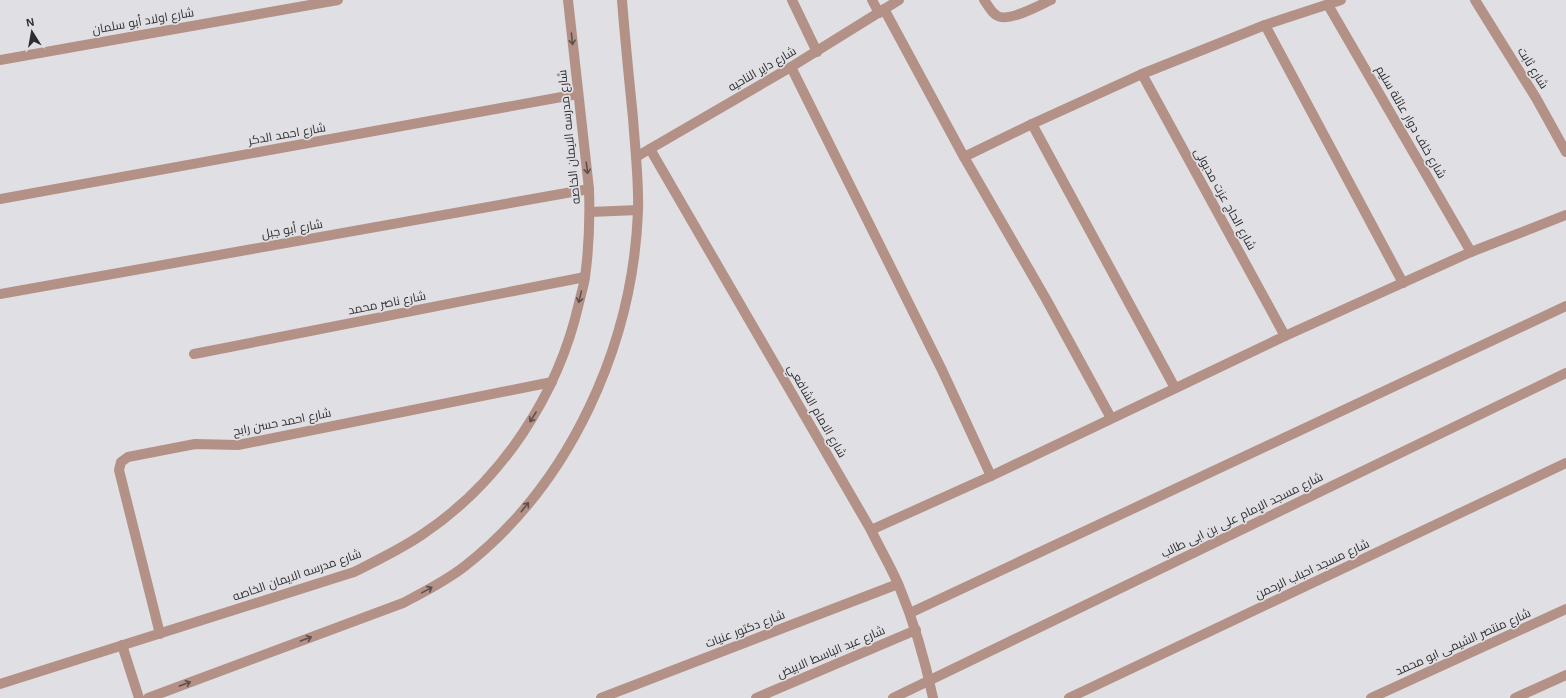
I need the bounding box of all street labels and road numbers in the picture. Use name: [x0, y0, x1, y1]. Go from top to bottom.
street label: شارع اولاد أبو سلمان: [91, 4, 195, 38]
street label: شارع داير الناحيه: [725, 44, 799, 95]
street label: شارع ثابت: [1514, 45, 1551, 92]
street label: شارع خلف دوار عائلة سليم: [1372, 63, 1449, 181]
street label: شارع مدرسه الايمان الخاصه: [555, 69, 584, 205]
street label: شارع احمد الدكر: [246, 120, 327, 149]
street label: شارع الحاج عزت مدبولى: [1190, 146, 1259, 253]
street label: شارع أبو جبل: [260, 216, 324, 242]
street label: شارع ناصر محمد: [347, 289, 427, 318]
street label: شارع الامام الشافعي: [782, 362, 849, 462]
street label: شارع احمد حسن رابح: [232, 406, 333, 439]
street label: شارع مسجد الإمام على بن ابى طالب: [1159, 470, 1326, 561]
street label: شارع مسجد احباب الرحمن: [1253, 536, 1372, 603]
street label: شارع مدرسه الايمان الخاصه: [231, 546, 364, 605]
street label: شارع منتصر الشيمى ابو محمد: [1393, 606, 1533, 679]
street label: شارع دكتور عنيات: [703, 607, 787, 652]
street label: شارع عبد الباسط الابيض: [775, 623, 887, 682]

